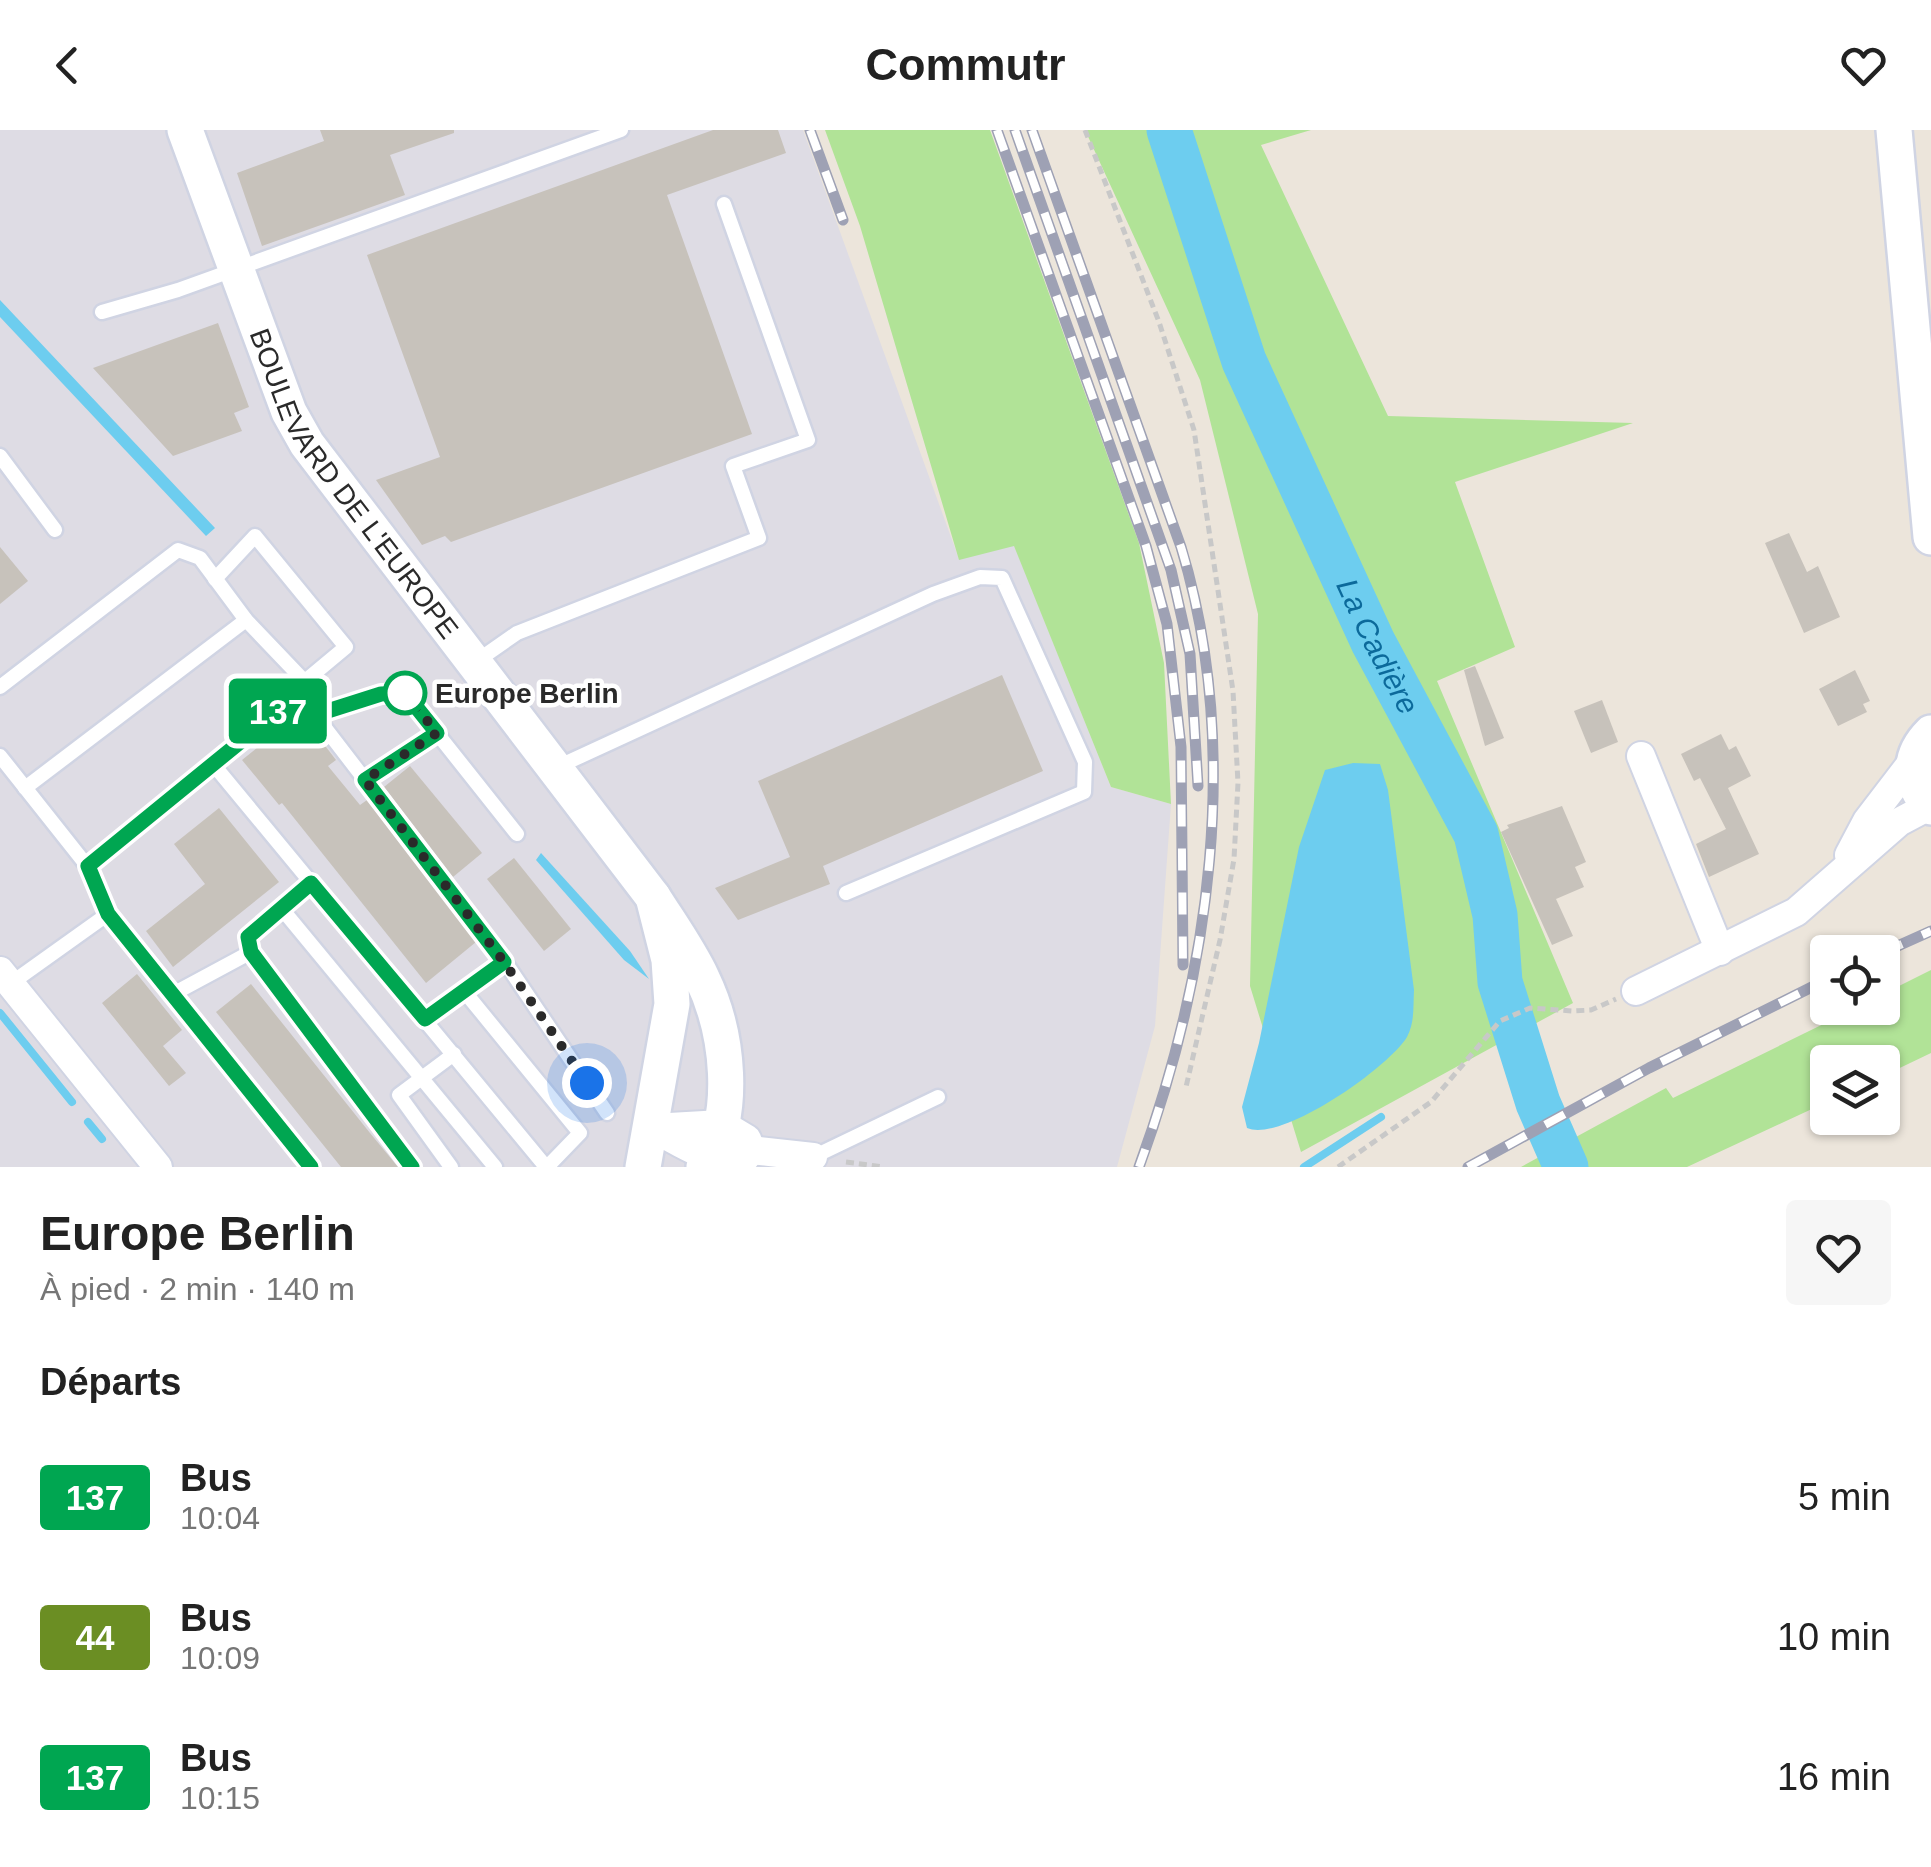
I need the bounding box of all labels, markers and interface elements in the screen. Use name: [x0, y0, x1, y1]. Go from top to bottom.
icon: back: [40, 38, 95, 93]
icon: heart: [1836, 38, 1891, 93]
text: Commutr: [866, 39, 1066, 90]
street label: BOULEVARD DE L'EUROPE: [244, 324, 465, 644]
water label: La Cadière: [1330, 574, 1425, 719]
marker: Europe Berlin: [384, 672, 426, 714]
line badge: 137: [220, 678, 336, 744]
place label: Europe Berlin: [435, 678, 619, 709]
text: 137: [249, 692, 307, 731]
map controls: [1810, 935, 1900, 1135]
button: locate: [1810, 935, 1900, 1025]
button: layers: [1810, 1045, 1900, 1135]
your location: [562, 1058, 612, 1108]
button: heart: [1786, 1200, 1891, 1305]
text: Europe Berlin: [40, 1207, 355, 1260]
text: À pied · 2 min · 140 m: [40, 1271, 355, 1307]
text: Départs: [40, 1361, 182, 1403]
text: Bus: [180, 1457, 252, 1499]
text: 5 min: [1798, 1476, 1891, 1518]
text: 137: [66, 1478, 124, 1517]
text: 10:04: [180, 1500, 260, 1536]
text: Bus: [180, 1597, 252, 1639]
text: 10 min: [1777, 1616, 1891, 1658]
text: 44: [76, 1618, 114, 1657]
text: 10:09: [180, 1640, 260, 1676]
text: Bus: [180, 1737, 252, 1779]
text: 16 min: [1777, 1756, 1891, 1798]
text: 137: [66, 1758, 124, 1797]
text: 10:15: [180, 1780, 260, 1816]

